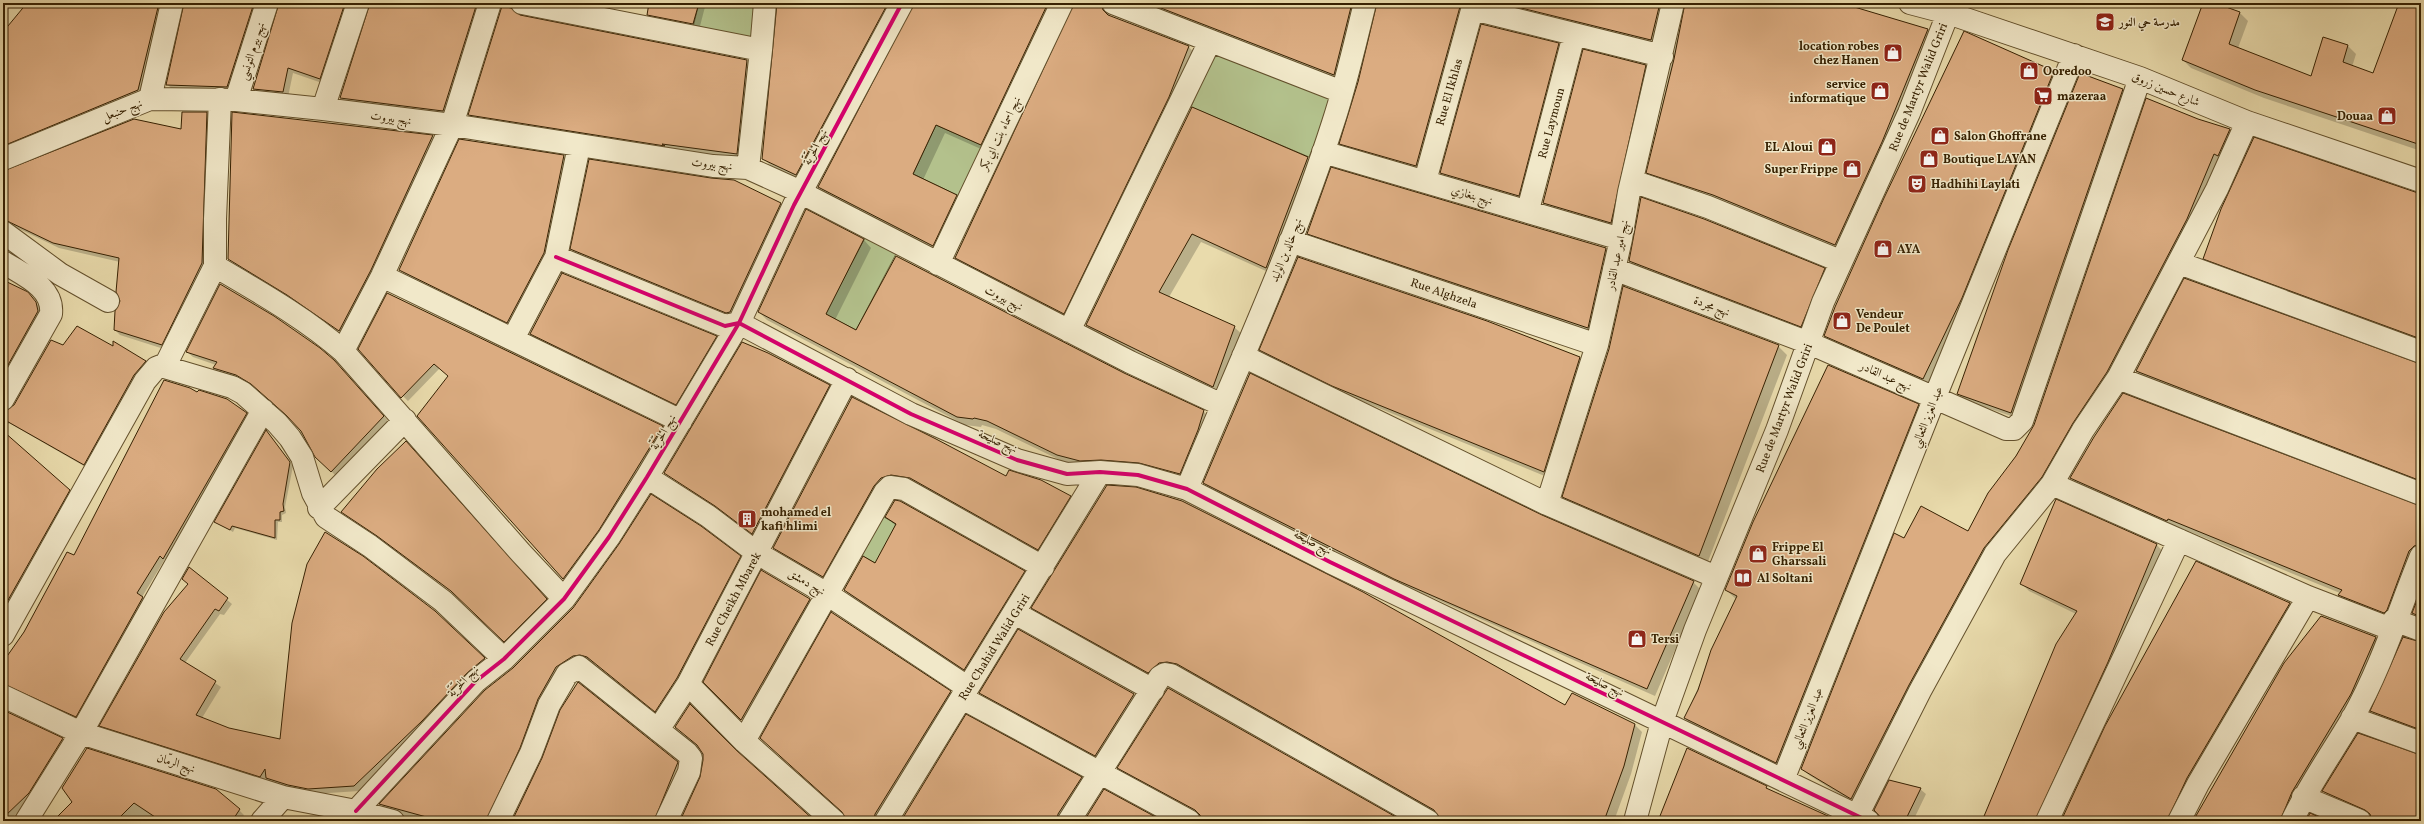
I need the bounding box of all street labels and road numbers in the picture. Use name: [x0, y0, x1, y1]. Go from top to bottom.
street label: نهج بيرم التونسي: [236, 20, 272, 83]
street label: Rue de Martyr Walid Griri: [1886, 20, 1952, 154]
street label: Rue El Ikhlas: [1433, 57, 1467, 128]
street label: شارع حسين زروق: [2128, 69, 2202, 113]
street label: Rue Laymoun: [1535, 86, 1569, 161]
street label: نهج اسماء بنت ابي بكر: [975, 94, 1027, 176]
street label: نهج حنبعل: [100, 96, 146, 128]
street label: نهج بيروت: [369, 108, 412, 132]
street label: نهج الحرّيّة: [799, 126, 834, 169]
street label: نهج بيروت: [690, 155, 733, 177]
street label: نهج بنغازي: [1449, 182, 1494, 211]
street label: نهج خالد بن الوليد: [1267, 216, 1309, 285]
street label: نهج امير عبد القادر: [1603, 219, 1635, 293]
street label: Rue Alghzela: [1408, 275, 1479, 313]
street label: نهج بيروت: [981, 282, 1026, 317]
street label: نهج مجردة: [1690, 293, 1732, 323]
street label: Rue de Martyr Walid Griri: [1753, 341, 1817, 475]
street label: نهج عبد القادر: [1855, 358, 1914, 397]
street label: عبد العزيز الثعالبي: [1908, 384, 1950, 451]
street label: نهج الحرّيّة: [646, 411, 682, 454]
street label: نهج صليحة: [975, 426, 1020, 459]
street label: نهج صليحة: [1290, 526, 1334, 561]
street label: Rue Cheikh Mbarek: [702, 549, 766, 649]
street label: نهج دمشق: [784, 566, 828, 602]
street label: Rue Chahid Walid Griri: [955, 591, 1034, 704]
street label: نهج الحرّيّة: [444, 662, 485, 703]
street label: نهج صليحة: [1582, 669, 1627, 703]
street label: عبد العزيز الثعالبي: [1788, 685, 1830, 752]
street label: نهج الرمّان: [154, 749, 197, 780]

